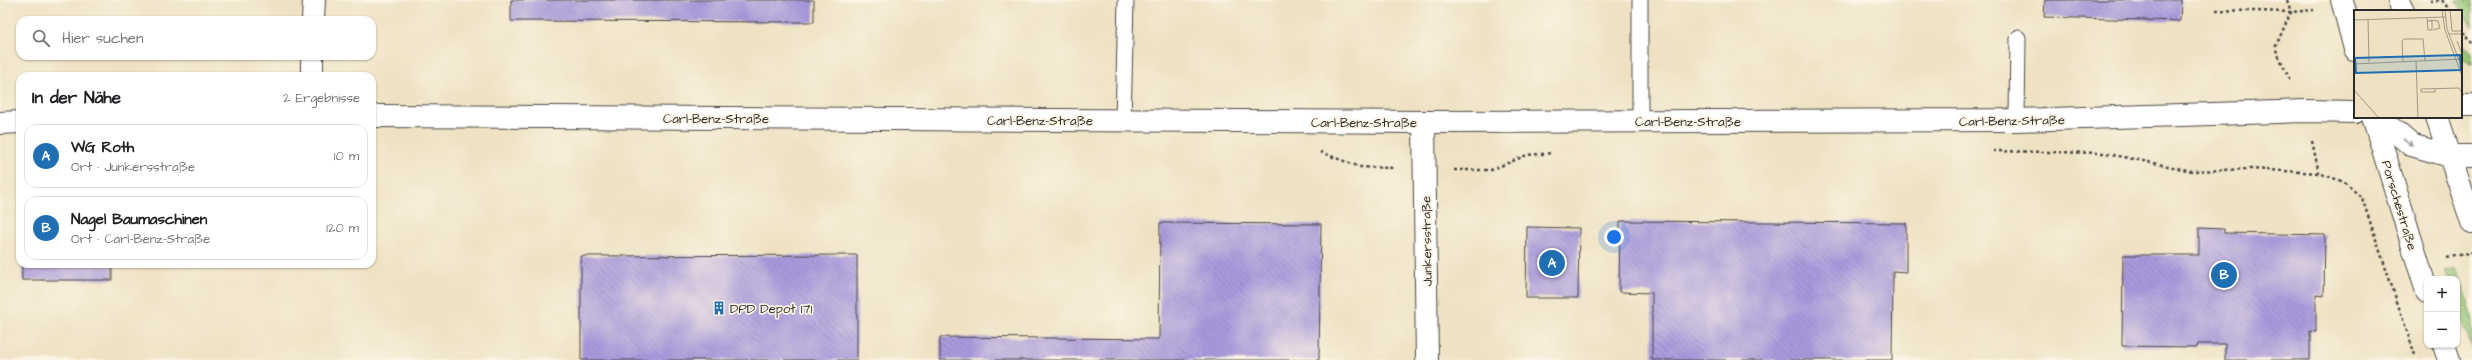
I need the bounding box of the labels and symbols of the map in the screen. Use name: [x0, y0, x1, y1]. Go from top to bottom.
inset map: [2354, 10, 2462, 118]
street label: Carl-Benz-Straße: [663, 110, 769, 128]
street label: Carl-Benz-Straße: [1959, 111, 2065, 131]
street label: Carl-Benz-Straße: [987, 112, 1093, 130]
street label: Carl-Benz-Straße: [1635, 113, 1741, 131]
street label: Carl-Benz-Straße: [1311, 114, 1417, 132]
one-way arrow: [2402, 138, 2413, 146]
street label: Porschestraße: [2377, 158, 2421, 252]
street label: Junkersstraße: [1417, 196, 1437, 286]
your location: [1604, 227, 1624, 247]
pin: A: [1539, 248, 1565, 278]
pin: B: [2211, 260, 2237, 290]
building icon: DPD Depot 171: [711, 300, 727, 316]
place label: DPD Depot 171: [730, 300, 812, 318]

